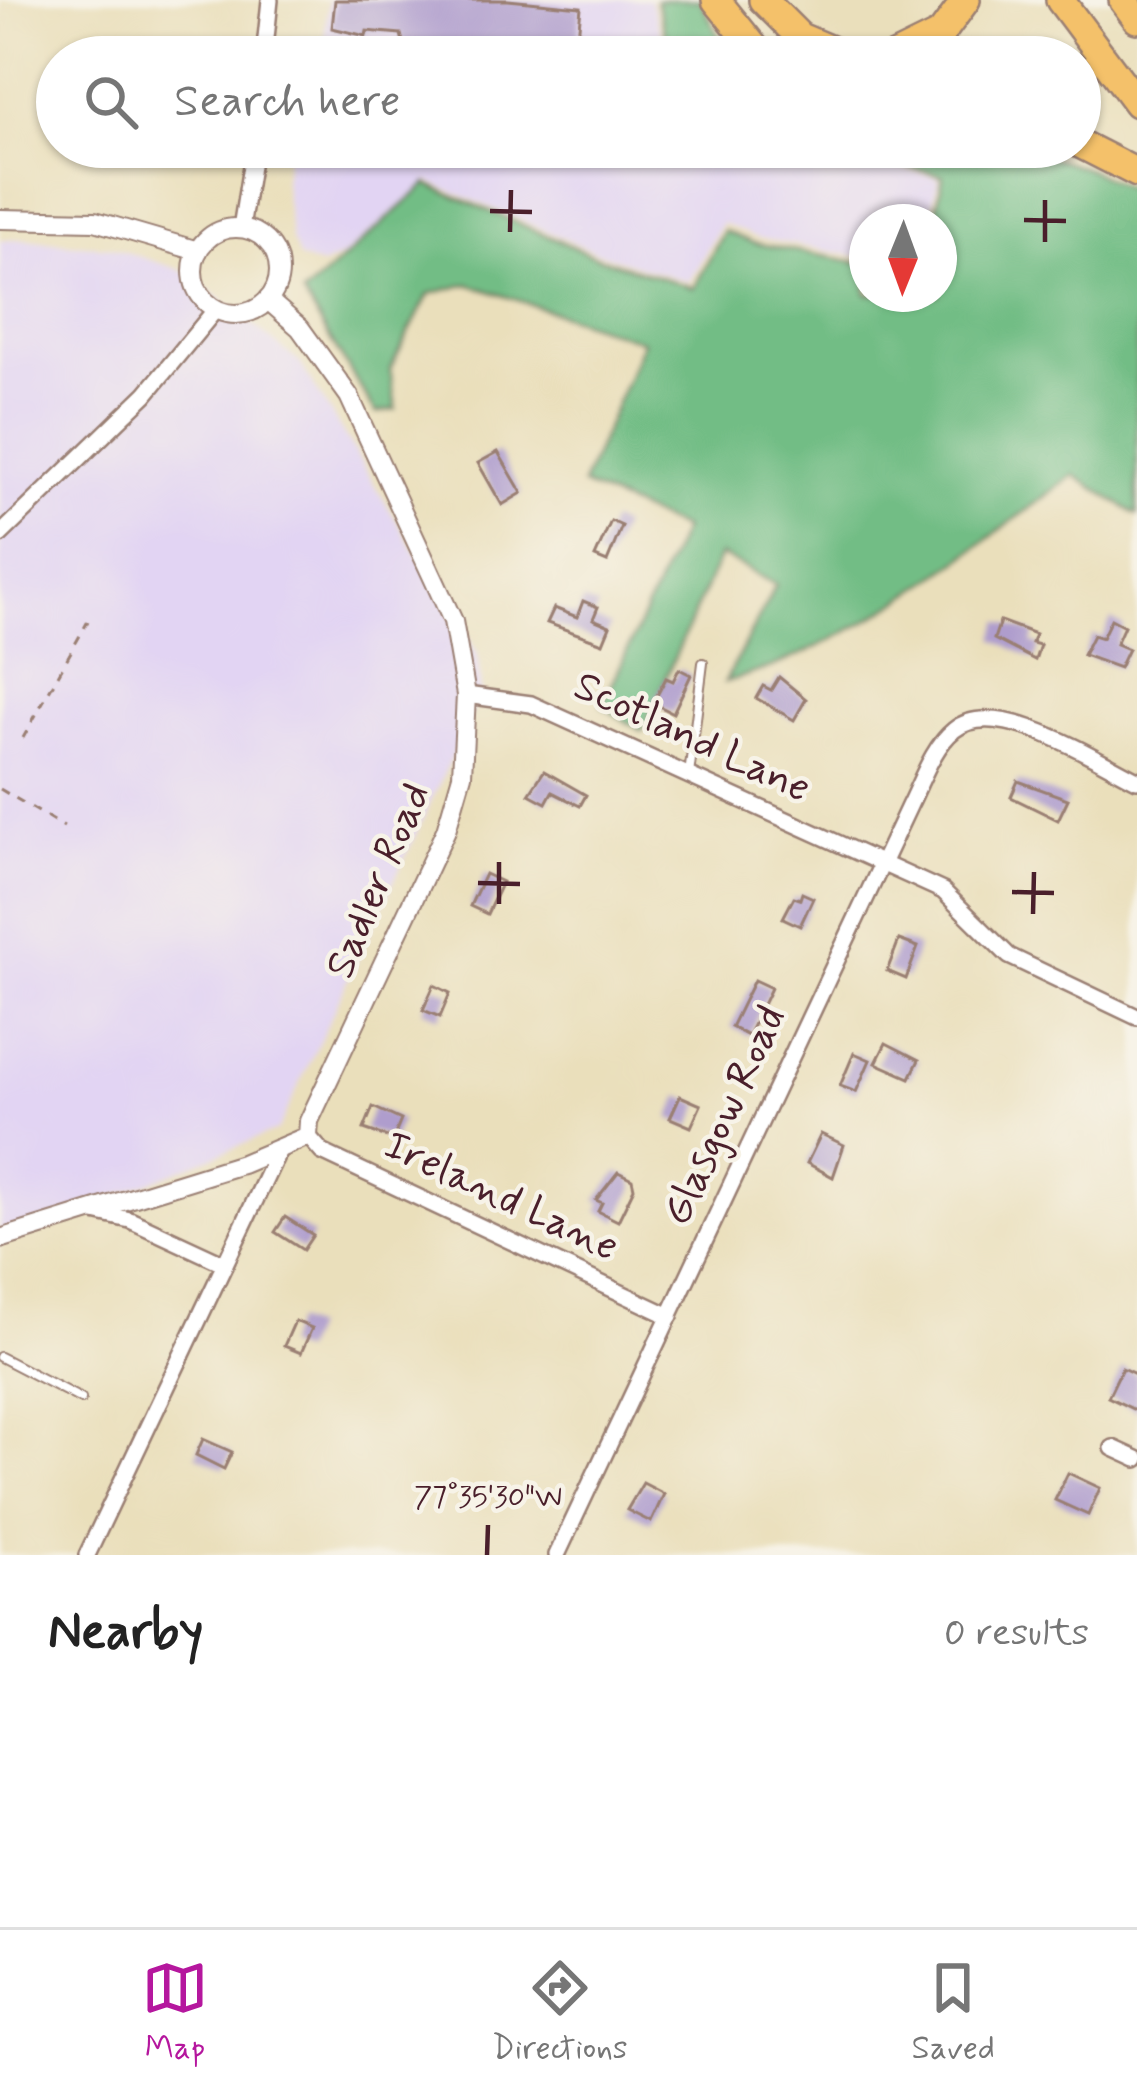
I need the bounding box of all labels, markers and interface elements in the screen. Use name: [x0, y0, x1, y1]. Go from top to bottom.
search box: [36, 36, 1101, 168]
icon: search: [78, 69, 144, 135]
text: Search here: [174, 73, 401, 132]
north arrow: [849, 204, 957, 312]
street label: Scotland Lane: [565, 659, 819, 817]
street label: Sadler Road: [313, 775, 445, 987]
street label: Glasgow Road: [650, 997, 800, 1235]
street label: Ireland Lane: [375, 1119, 627, 1275]
text: 77°35'30"W: [414, 1478, 562, 1517]
text: Nearby: [48, 1600, 203, 1666]
text: 0 results: [944, 1608, 1089, 1659]
tab: Map: [142, 1955, 208, 2071]
tab: Directions: [492, 1955, 628, 2071]
tab: Saved: [912, 1955, 995, 2071]

